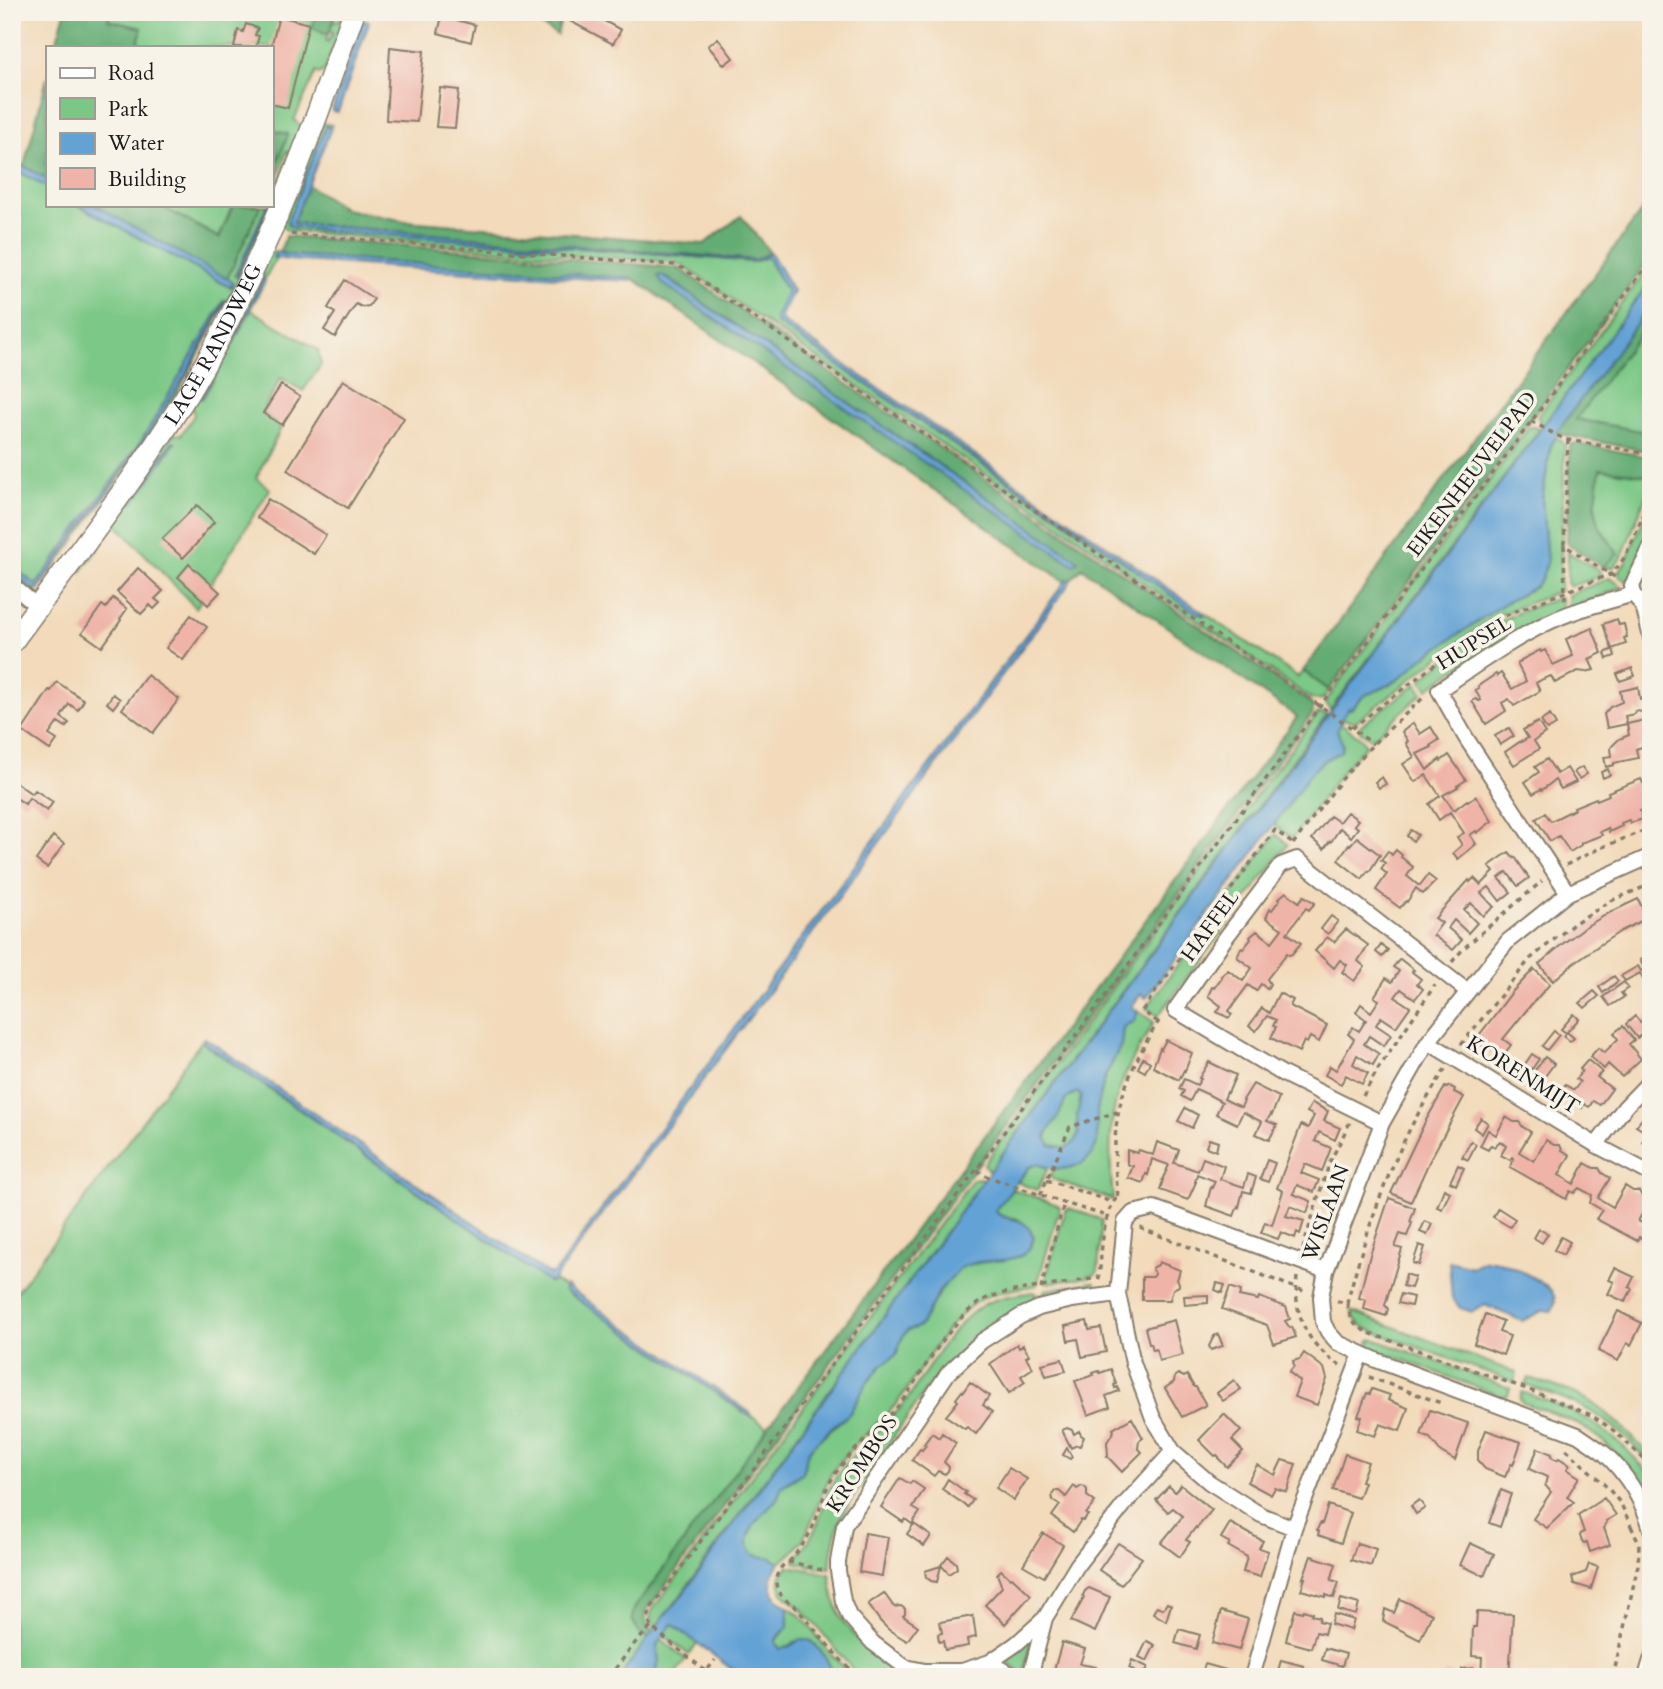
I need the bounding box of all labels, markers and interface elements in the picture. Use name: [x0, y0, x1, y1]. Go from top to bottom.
legend: [46, 46, 273, 206]
text: Road: [108, 59, 154, 88]
text: Park: [108, 95, 149, 124]
text: Water: [107, 129, 164, 158]
text: Building: [108, 165, 186, 194]
street label: LAGE RANDWEG: [157, 258, 269, 431]
street label: EIKENHEUVELPAD: [1400, 385, 1544, 563]
street label: HUPSEL: [1431, 608, 1517, 677]
street label: HAFFEL: [1174, 884, 1246, 968]
street label: KORENMIJT: [1461, 1029, 1585, 1121]
street label: WISLAAN: [1295, 1160, 1357, 1267]
street label: KROMBOS: [820, 1410, 904, 1518]

